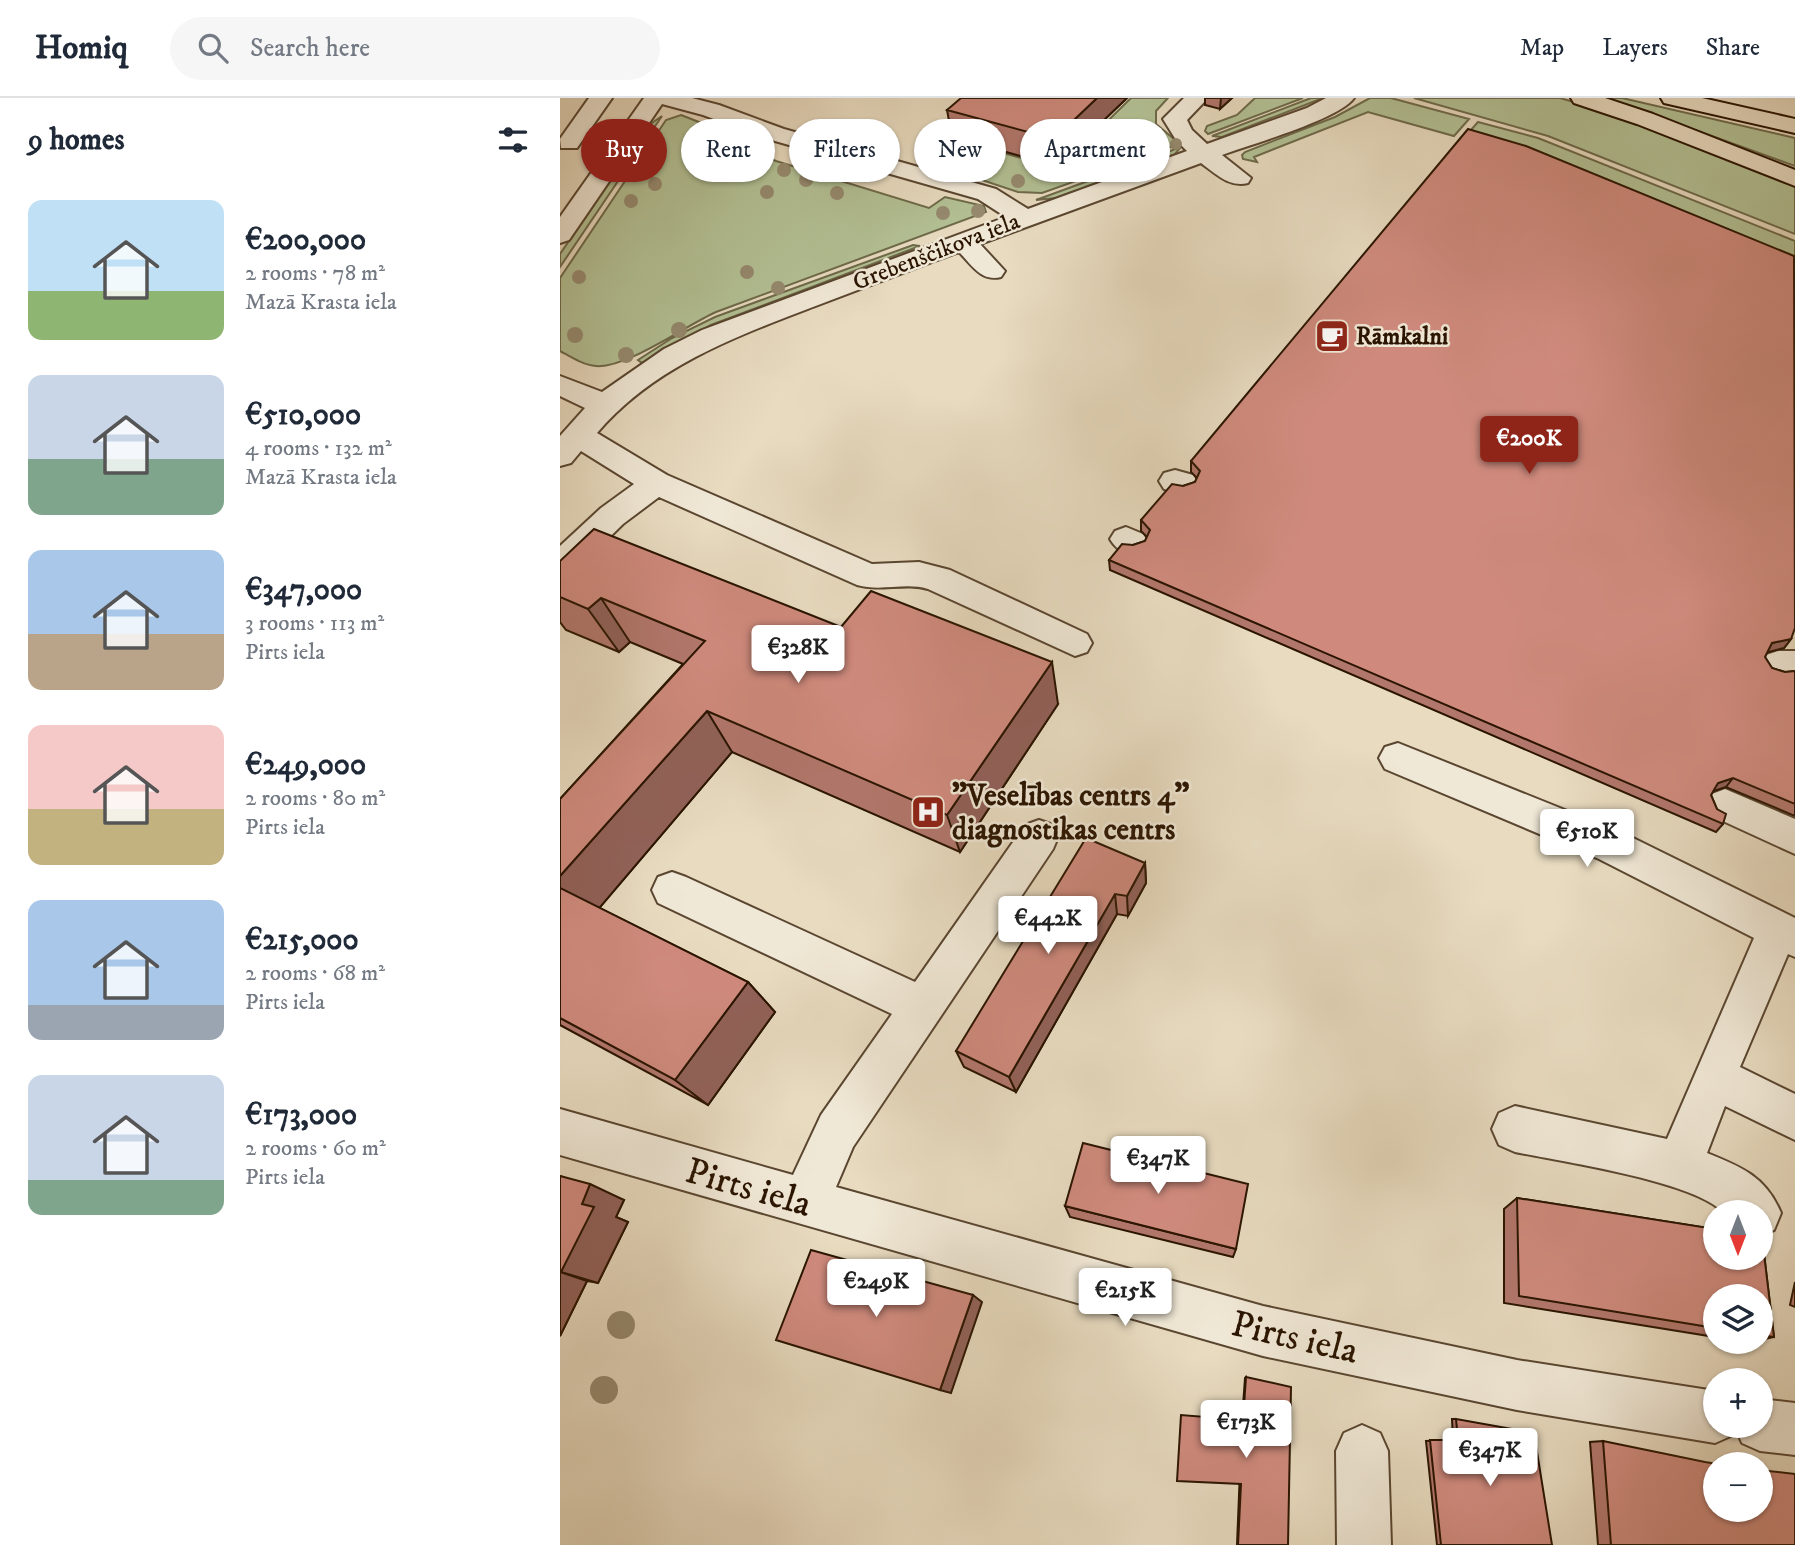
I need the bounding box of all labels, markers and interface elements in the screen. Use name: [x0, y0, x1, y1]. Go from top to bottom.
search box: [170, 17, 660, 80]
text: Homiq: [35, 28, 128, 69]
icon: search: [194, 29, 232, 67]
text: Search here: [250, 32, 370, 65]
text: Map: [1520, 33, 1564, 63]
text: Layers: [1602, 33, 1668, 63]
text: Share: [1706, 33, 1760, 63]
chip: Buy: [581, 119, 667, 182]
chip: Rent: [681, 119, 775, 182]
chip: Filters: [789, 119, 900, 182]
chip: New: [914, 119, 1006, 182]
chip: Apartment: [1020, 119, 1170, 182]
icon: filters: [494, 121, 532, 159]
text: 9 homes: [28, 122, 125, 159]
street label: Grebenščikova iela: [849, 206, 1025, 298]
text: €200,000: [245, 222, 366, 259]
icon: home: [84, 228, 168, 312]
text: 2 rooms · 78 m²: [245, 259, 385, 288]
text: Mazā Krasta iela: [245, 288, 397, 317]
cafe icon: Rāmkalni: [1313, 317, 1351, 355]
place label: Rāmkalni: [1356, 322, 1448, 352]
text: €510,000: [245, 397, 361, 434]
icon: home: [84, 403, 168, 487]
pin: €200K: [1480, 416, 1578, 476]
text: €200K: [1496, 424, 1562, 453]
text: 4 rooms · 132 m²: [245, 434, 392, 463]
text: Mazā Krasta iela: [245, 463, 397, 492]
text: €347,000: [245, 572, 362, 609]
icon: home: [84, 578, 168, 662]
text: 3 rooms · 113 m²: [245, 609, 384, 638]
pin: €328K: [749, 626, 847, 685]
text: €328K: [767, 633, 829, 662]
text: Pirts iela: [245, 638, 325, 667]
text: €249,000: [245, 747, 366, 784]
icon: home: [84, 753, 168, 837]
place label: "Veselības centrs 4" diagnostikas centrs: [952, 778, 1189, 849]
text: 2 rooms · 80 m²: [245, 784, 385, 813]
hospital icon: "Veselības centrs 4" diagnostikas centrs: [909, 793, 947, 831]
pin: €510K: [1538, 810, 1636, 869]
text: Pirts iela: [245, 813, 325, 842]
text: €510K: [1556, 817, 1618, 846]
pin: €442K: [999, 896, 1097, 956]
text: €442K: [1014, 904, 1082, 933]
text: €215,000: [245, 922, 359, 959]
icon: home: [84, 928, 168, 1012]
text: 2 rooms · 68 m²: [245, 959, 385, 988]
text: Pirts iela: [245, 988, 325, 1017]
text: €173,000: [245, 1097, 357, 1134]
icon: home: [84, 1103, 168, 1187]
text: 2 rooms · 60 m²: [245, 1134, 386, 1163]
pin: €347K: [1109, 1136, 1207, 1196]
text: €347K: [1127, 1144, 1189, 1173]
street label: Pirts iela: [680, 1148, 817, 1229]
text: Pirts iela: [245, 1163, 325, 1192]
north arrow: [1703, 1200, 1773, 1270]
map controls: [1703, 1200, 1773, 1522]
pin: €249K: [827, 1260, 925, 1319]
text: €249K: [843, 1267, 909, 1296]
pin: €215K: [1076, 1268, 1174, 1328]
text: €215K: [1095, 1276, 1155, 1305]
button: layers: [1703, 1284, 1773, 1354]
street label: Pirts iela: [1226, 1301, 1363, 1376]
button: +: [1703, 1368, 1773, 1438]
pin: €173K: [1197, 1400, 1295, 1460]
text: €173K: [1217, 1408, 1275, 1437]
pin: €347K: [1441, 1428, 1539, 1488]
text: €347K: [1459, 1436, 1521, 1465]
button: −: [1703, 1452, 1773, 1522]

